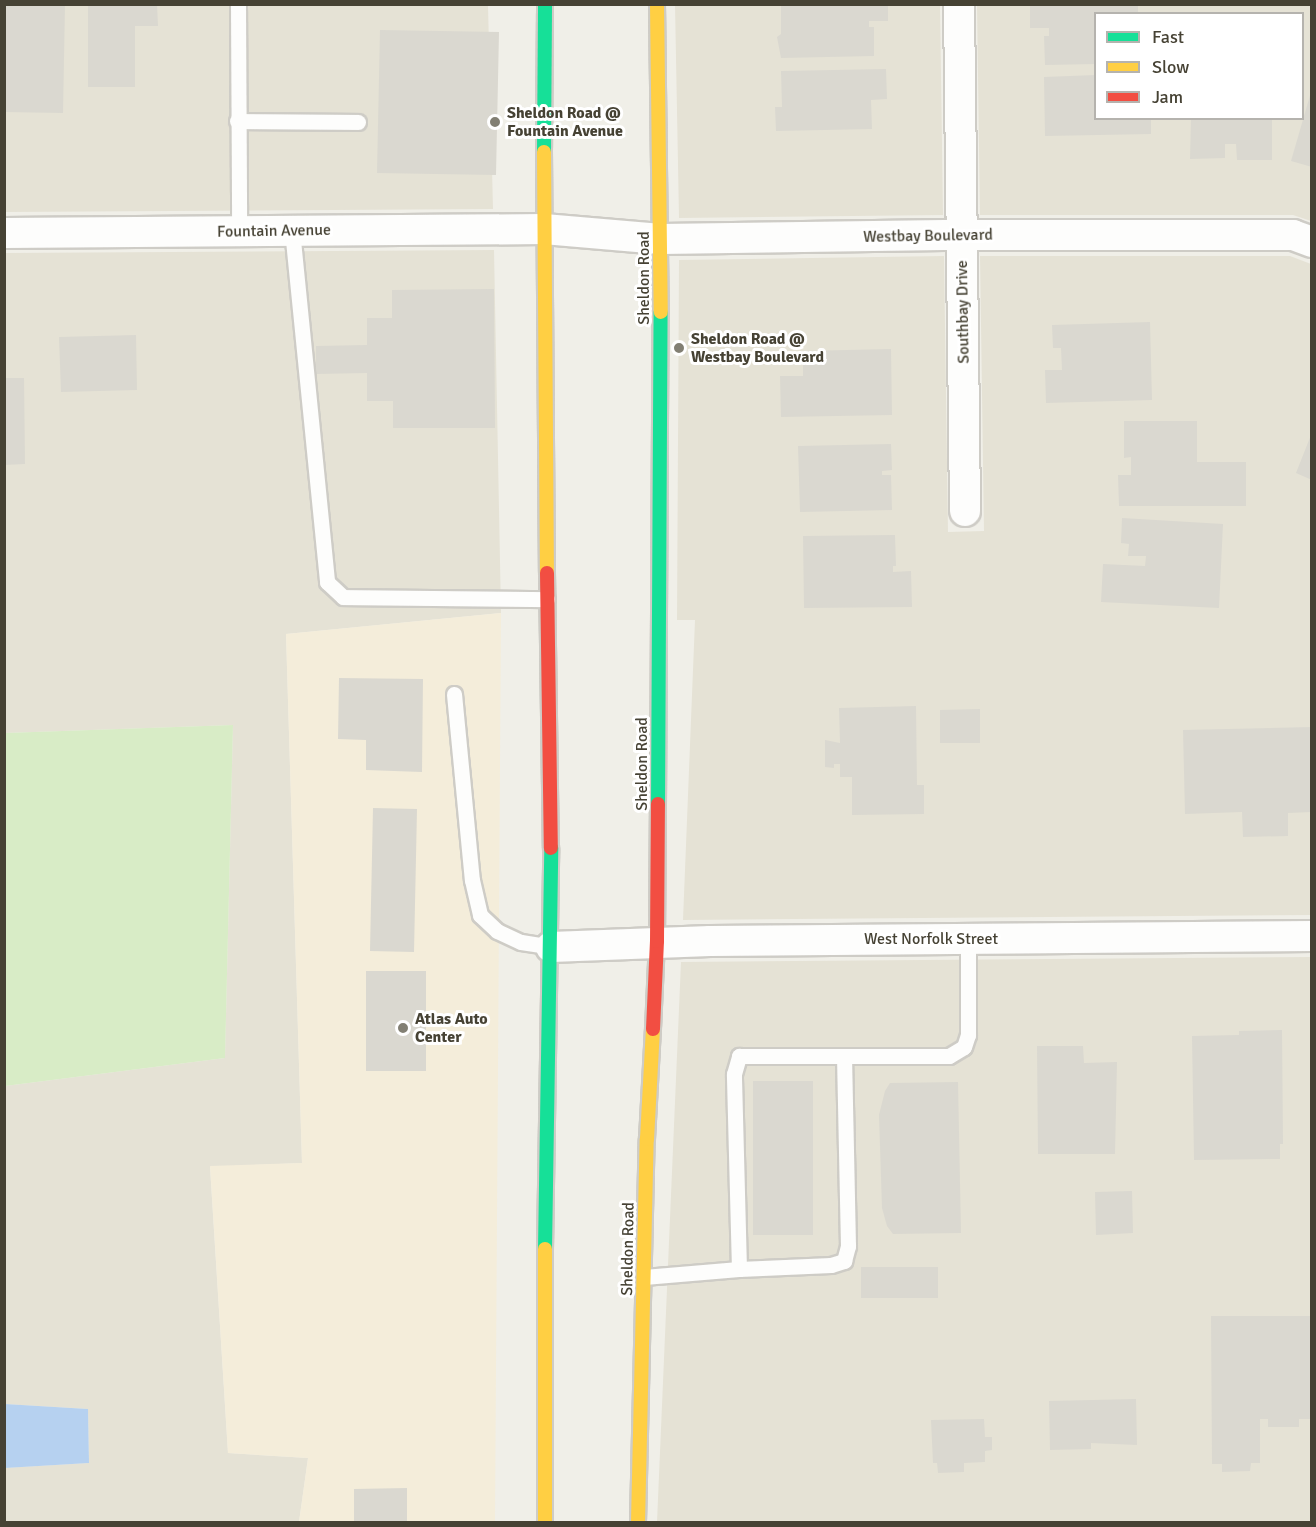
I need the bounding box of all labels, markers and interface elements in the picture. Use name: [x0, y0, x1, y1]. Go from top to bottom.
legend: [1094, 12, 1304, 120]
text: Fast: [1152, 26, 1184, 48]
text: Slow: [1152, 56, 1189, 78]
text: Jam: [1152, 86, 1183, 108]
place label: Sheldon Road @ Fountain Avenue: [507, 103, 623, 141]
marker: Sheldon Road @ Fountain Avenue: [488, 115, 502, 129]
street label: Fountain Avenue: [217, 220, 331, 242]
street label: Westbay Boulevard: [863, 225, 993, 247]
street label: Sheldon Road: [634, 231, 654, 325]
street label: Southbay Drive: [952, 260, 974, 364]
place label: Sheldon Road @ Westbay Boulevard: [691, 329, 824, 367]
marker: Sheldon Road @ Westbay Boulevard: [672, 341, 686, 355]
street label: Sheldon Road: [632, 717, 652, 811]
street label: West Norfolk Street: [864, 929, 998, 949]
place label: Atlas Auto Center: [415, 1009, 488, 1047]
marker: Atlas Auto Center: [396, 1021, 410, 1035]
street label: Sheldon Road: [618, 1202, 638, 1296]

